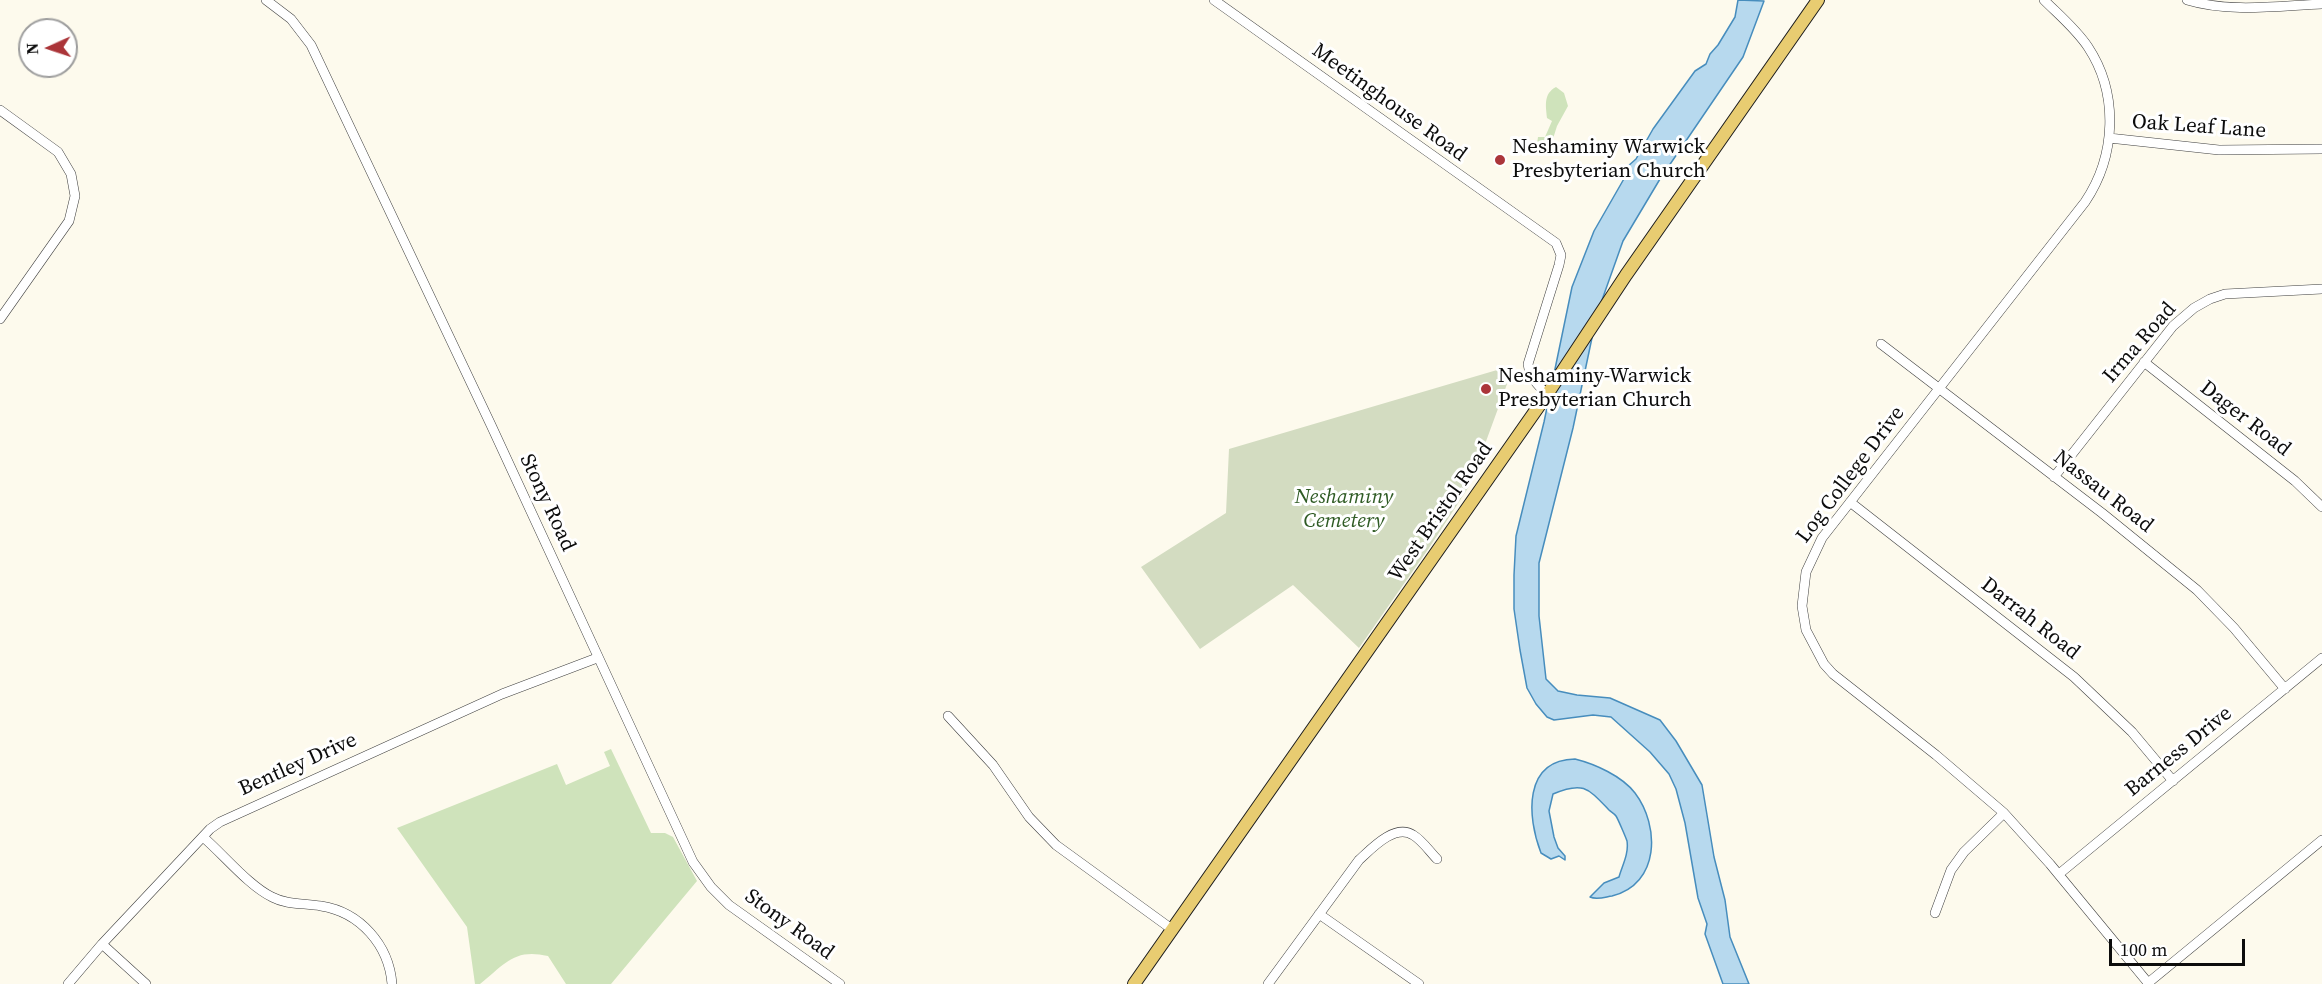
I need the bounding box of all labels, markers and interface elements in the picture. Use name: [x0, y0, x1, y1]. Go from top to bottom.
north arrow: [18, 18, 78, 78]
street label: Meetinghouse Road: [1307, 38, 1471, 168]
text: N: [21, 42, 43, 55]
street label: Oak Leaf Lane: [2131, 110, 2267, 144]
place label: Neshaminy Warwick Presbyterian Church: [1512, 135, 1706, 185]
marker: Neshaminy Warwick Presbyterian Church: [1493, 153, 1507, 167]
street label: Irma Road: [2098, 297, 2182, 389]
place label: Neshaminy-Warwick Presbyterian Church: [1498, 364, 1692, 414]
street label: Dager Road: [2195, 376, 2295, 462]
marker: Neshaminy-Warwick Presbyterian Church: [1479, 382, 1493, 396]
street label: Log College Drive: [1791, 402, 1911, 548]
street label: West Bristol Road: [1383, 437, 1499, 587]
street label: Nassau Road: [2048, 445, 2158, 539]
street label: Stony Road: [514, 450, 580, 556]
park label: Neshaminy Cemetery: [1295, 485, 1393, 535]
street label: Darrah Road: [1975, 572, 2085, 666]
street label: Barness Drive: [2121, 701, 2237, 803]
street label: Bentley Drive: [235, 728, 361, 802]
street label: Stony Road: [739, 884, 839, 966]
scale bar: [2112, 927, 2248, 965]
text: 100 m: [2120, 937, 2167, 962]

